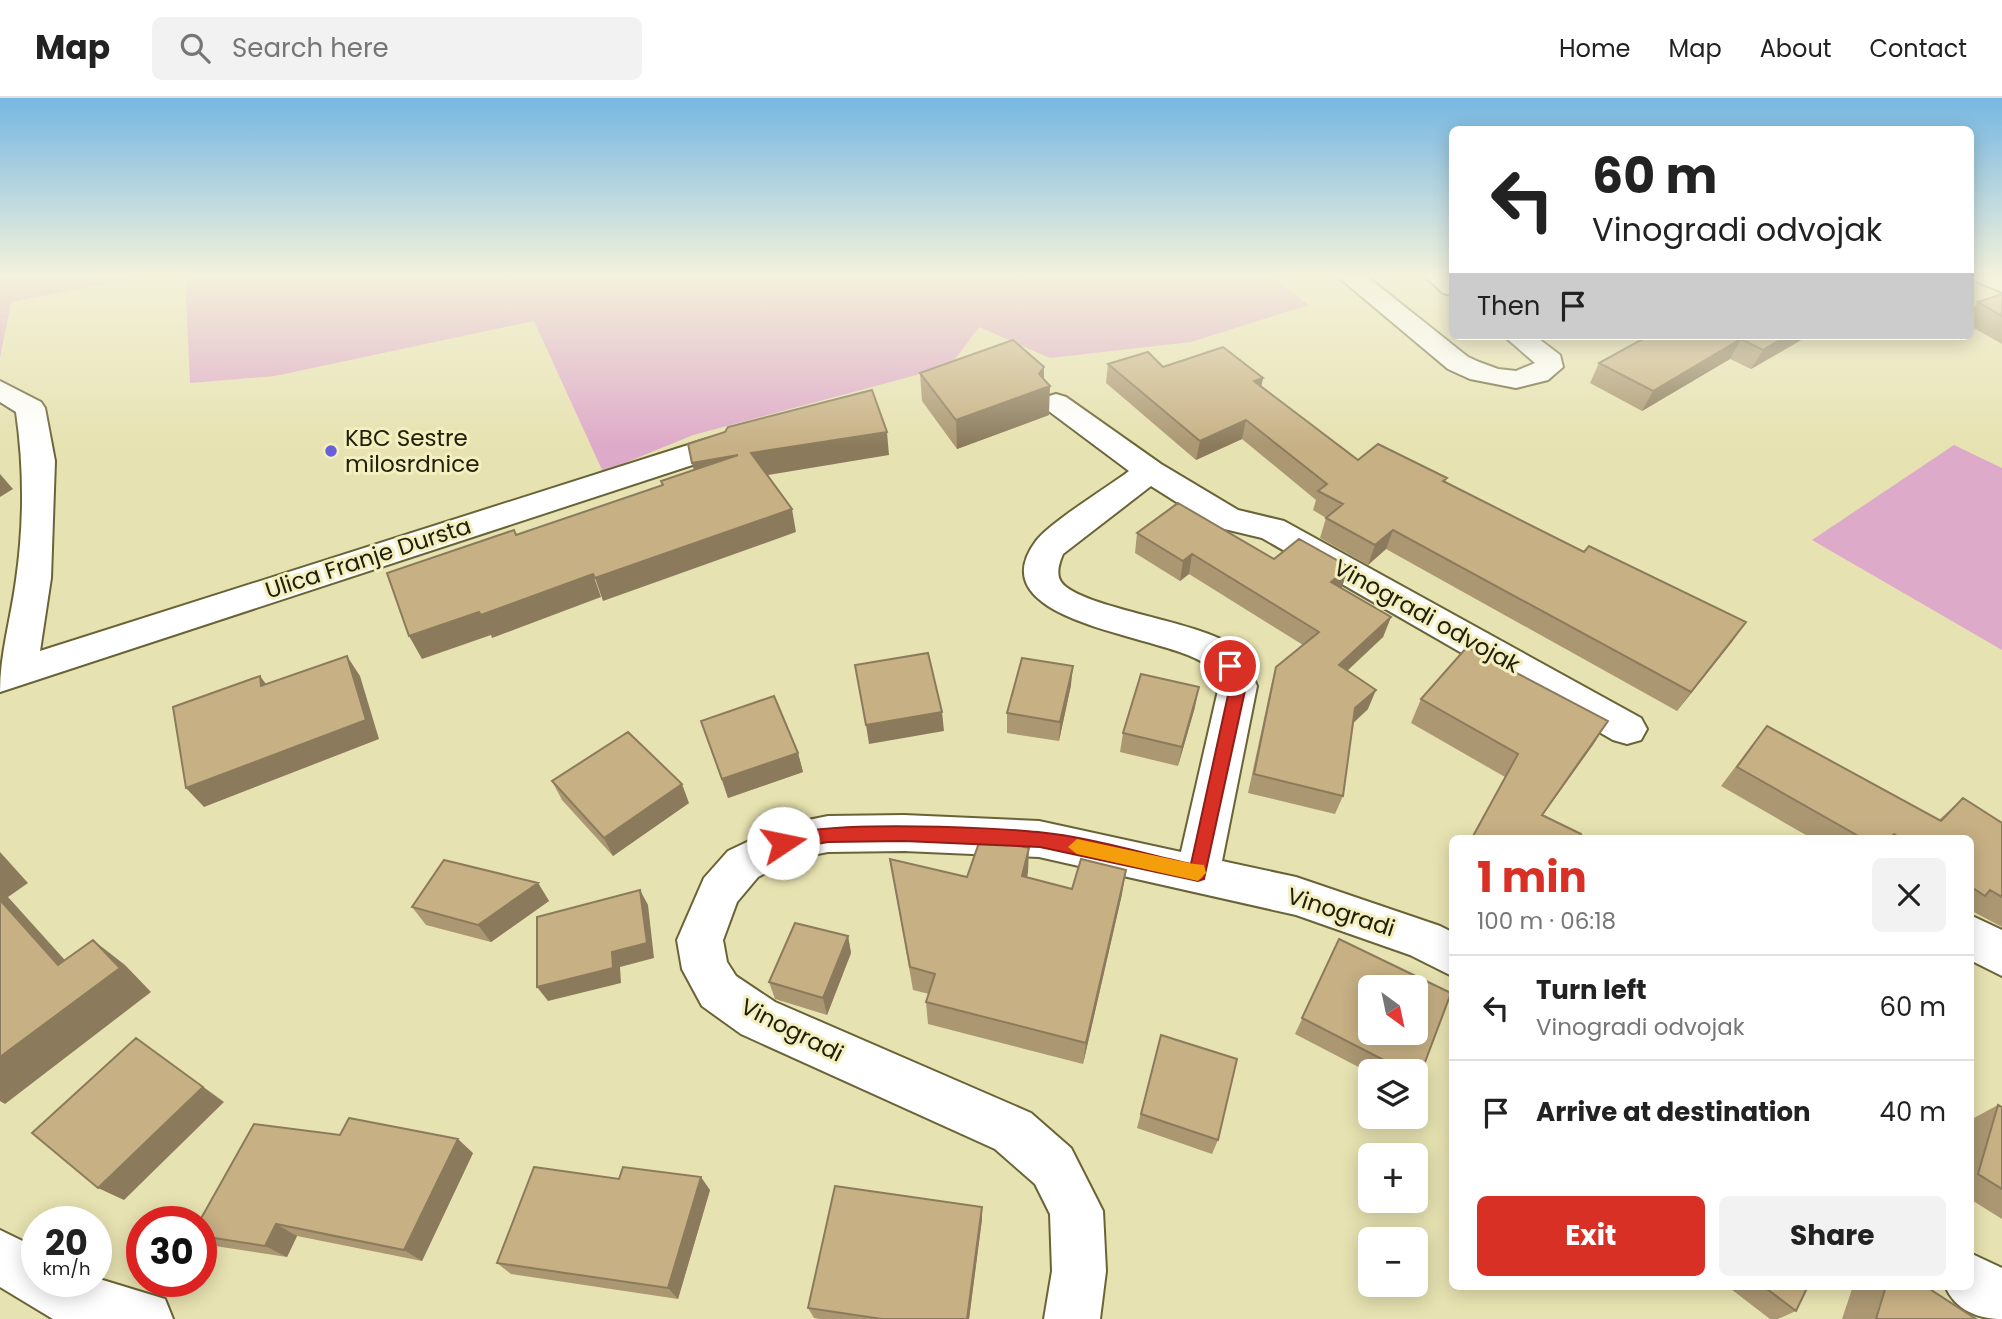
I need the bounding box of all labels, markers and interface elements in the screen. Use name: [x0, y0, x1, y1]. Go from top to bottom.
search box: [152, 17, 642, 80]
text: Map: [35, 24, 110, 71]
icon: search: [176, 29, 214, 67]
text: Search here: [232, 30, 389, 66]
text: Home: [1559, 32, 1631, 65]
text: Map: [1669, 32, 1722, 65]
text: About: [1760, 32, 1831, 65]
text: Contact: [1869, 32, 1967, 65]
text: 60 m: [1592, 142, 1717, 210]
icon: left: [1477, 154, 1568, 245]
text: Vinogradi odvojak: [1592, 207, 1882, 252]
icon: arrive: [1554, 287, 1592, 325]
text: Then: [1477, 288, 1540, 324]
place label: KBC Sestre milosrdnice: [345, 422, 479, 480]
marker: KBC Sestre milosrdnice: [323, 443, 339, 459]
street label: Ulica Franje Dursta: [261, 510, 475, 606]
street label: Vinogradi odvojak: [1328, 551, 1526, 681]
pin: [1200, 636, 1260, 696]
icon: arrive: [1211, 647, 1249, 685]
position arrow: [746, 806, 820, 880]
text: 1 min: [1477, 848, 1587, 907]
button: close: [1872, 858, 1946, 932]
street label: Vinogradi: [1283, 880, 1399, 944]
text: 100 m · 06:18: [1477, 905, 1616, 937]
text: Turn left: [1536, 972, 1647, 1008]
north arrow: [1358, 975, 1428, 1045]
map controls: [1358, 975, 1428, 1297]
icon: left: [1477, 989, 1515, 1027]
text: 60 m: [1879, 989, 1946, 1025]
street label: Vinogradi: [735, 990, 849, 1070]
text: Vinogradi odvojak: [1536, 1011, 1745, 1043]
button: layers: [1358, 1059, 1428, 1129]
icon: arrive: [1477, 1094, 1515, 1132]
text: Arrive at destination: [1536, 1094, 1811, 1130]
text: 40 m: [1880, 1094, 1946, 1130]
button: +: [1358, 1143, 1428, 1213]
button: Exit: [1477, 1196, 1705, 1276]
button: Share: [1719, 1196, 1946, 1276]
speed limit sign: 30: [126, 1206, 217, 1297]
text: 20: [45, 1218, 88, 1267]
button: −: [1358, 1227, 1428, 1297]
text: km/h: [43, 1256, 90, 1281]

